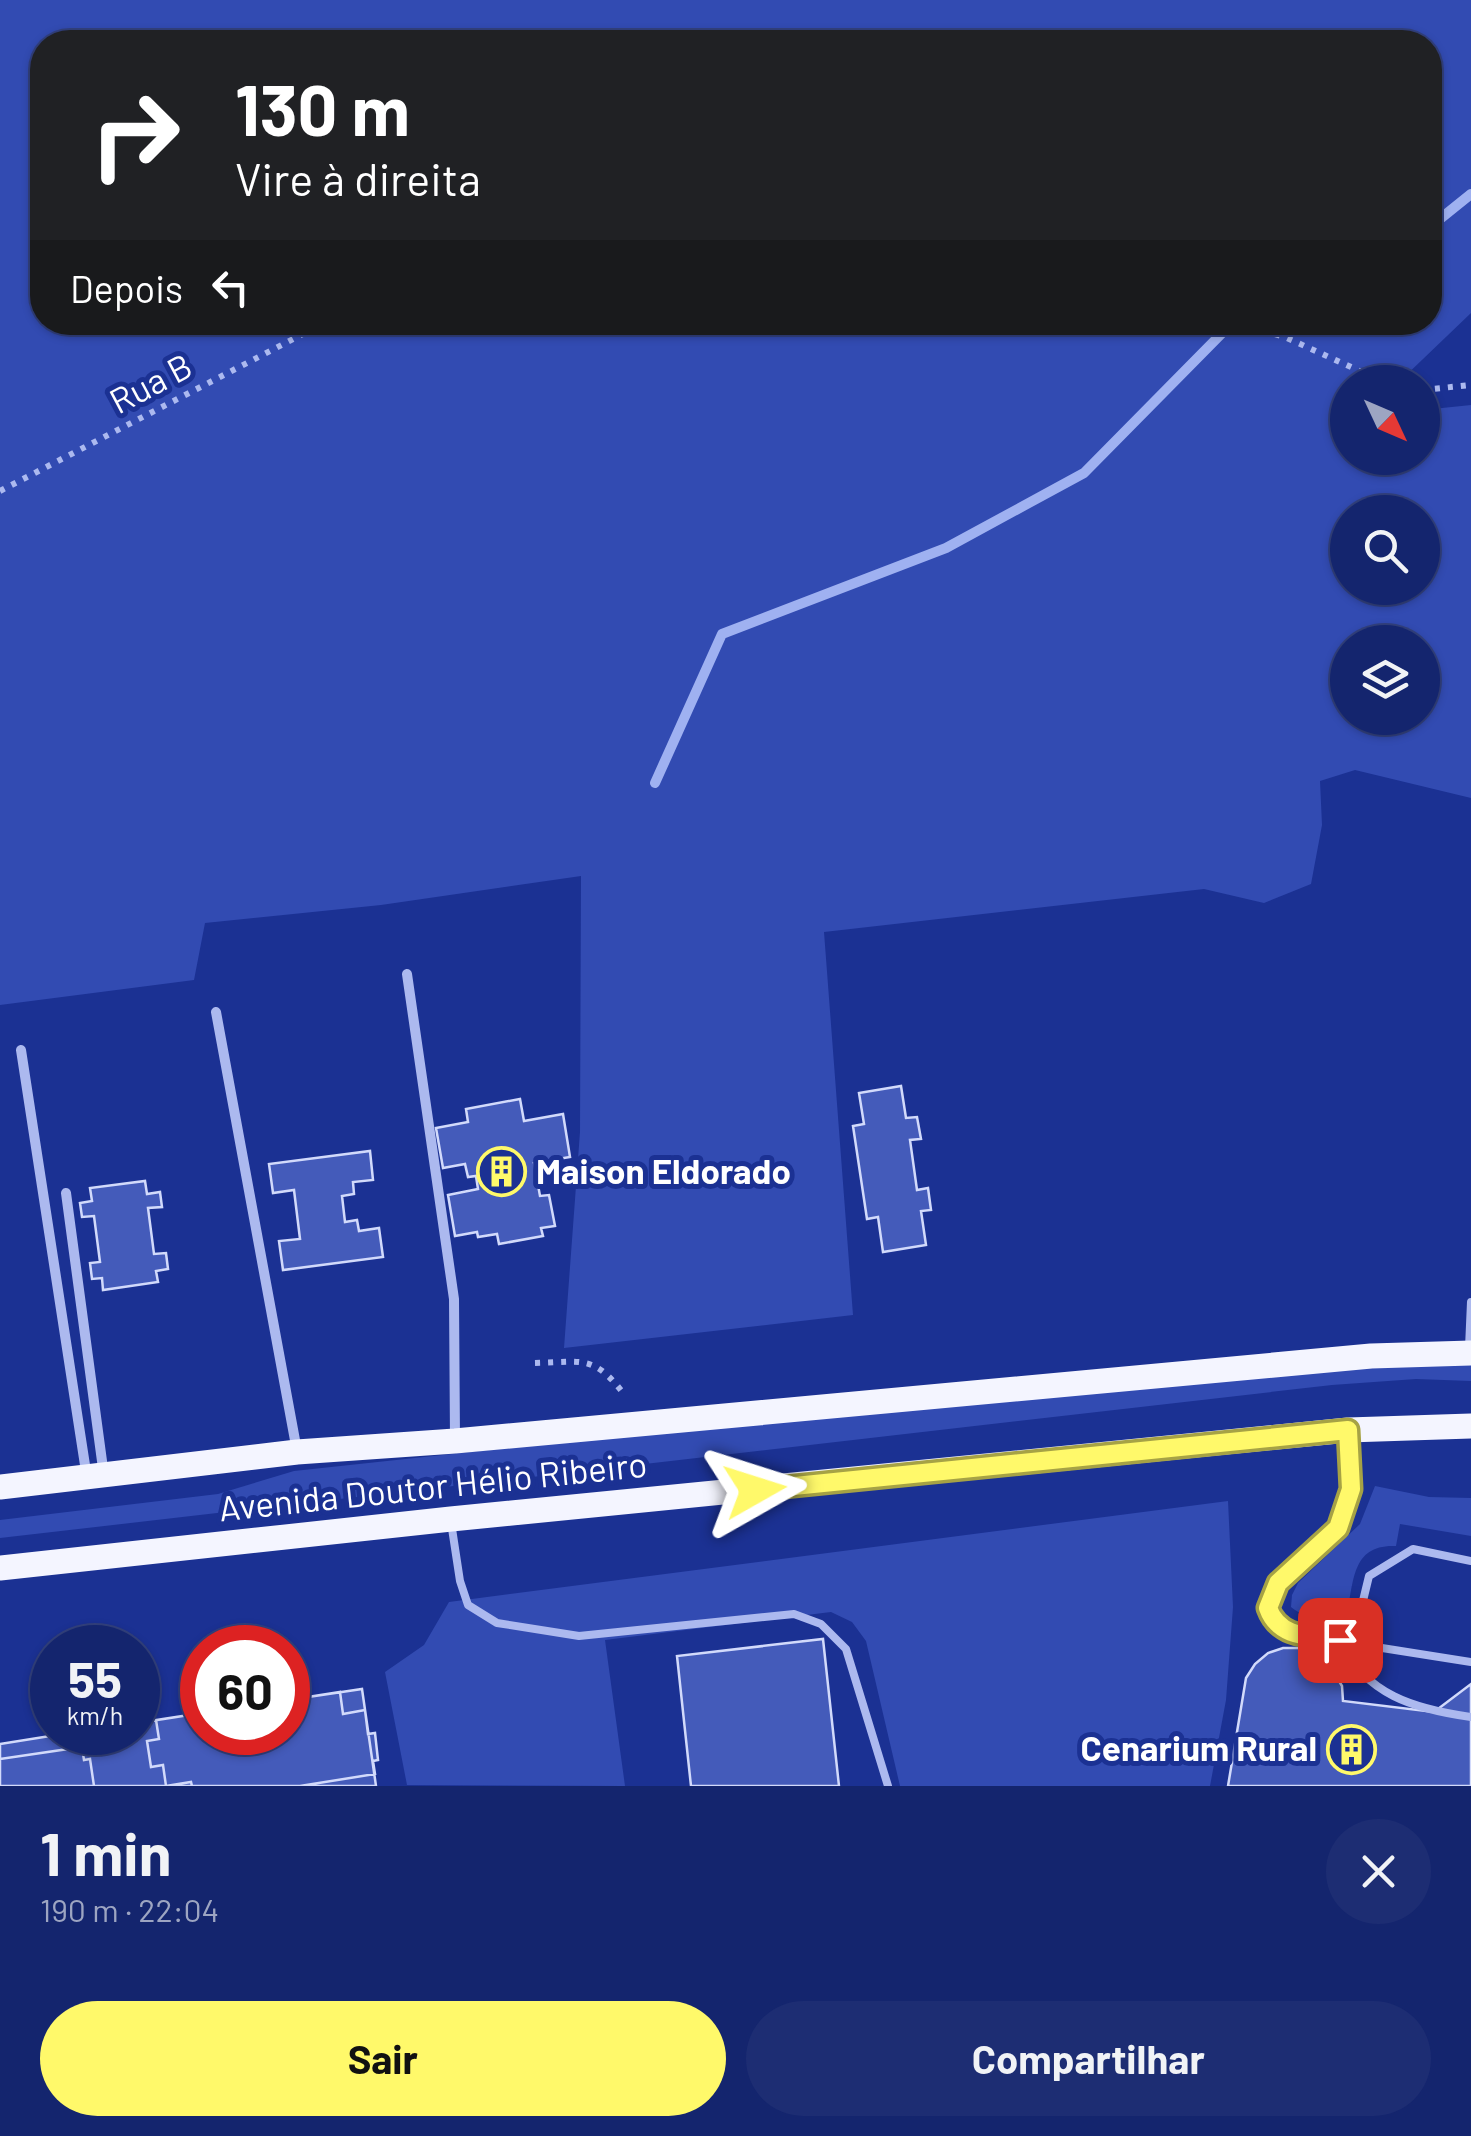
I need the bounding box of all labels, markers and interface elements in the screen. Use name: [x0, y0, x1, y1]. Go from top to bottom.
text: 130 m: [235, 66, 410, 150]
icon: right: [70, 70, 200, 200]
text: Vire à direita: [235, 151, 481, 205]
icon: left: [203, 260, 258, 315]
text: Depois: [70, 265, 183, 311]
street label: Rua B: [102, 343, 198, 421]
north arrow: [1330, 365, 1440, 475]
map controls: [1330, 365, 1440, 735]
button: search: [1330, 495, 1440, 605]
button: layers: [1330, 625, 1440, 735]
building icon: Maison Eldorado: [475, 1146, 527, 1198]
place label: Maison Eldorado: [536, 1149, 791, 1191]
position arrow: [703, 1438, 807, 1542]
street label: Avenida Doutor Hélio Ribeiro: [217, 1442, 649, 1528]
pin: [1298, 1598, 1383, 1683]
icon: arrive: [1313, 1613, 1368, 1668]
speed limit sign: 60: [180, 1625, 310, 1755]
text: 55: [68, 1648, 122, 1708]
text: km/h: [67, 1700, 123, 1730]
building icon: Cenarium Rural: [1326, 1723, 1378, 1775]
place label: Cenarium Rural: [1081, 1726, 1317, 1768]
text: 1 min: [40, 1816, 171, 1888]
button: close: [1326, 1819, 1431, 1924]
text: 190 m · 22:04: [40, 1890, 219, 1928]
button: Sair: [40, 2001, 726, 2116]
button: Compartilhar: [746, 2001, 1431, 2116]

